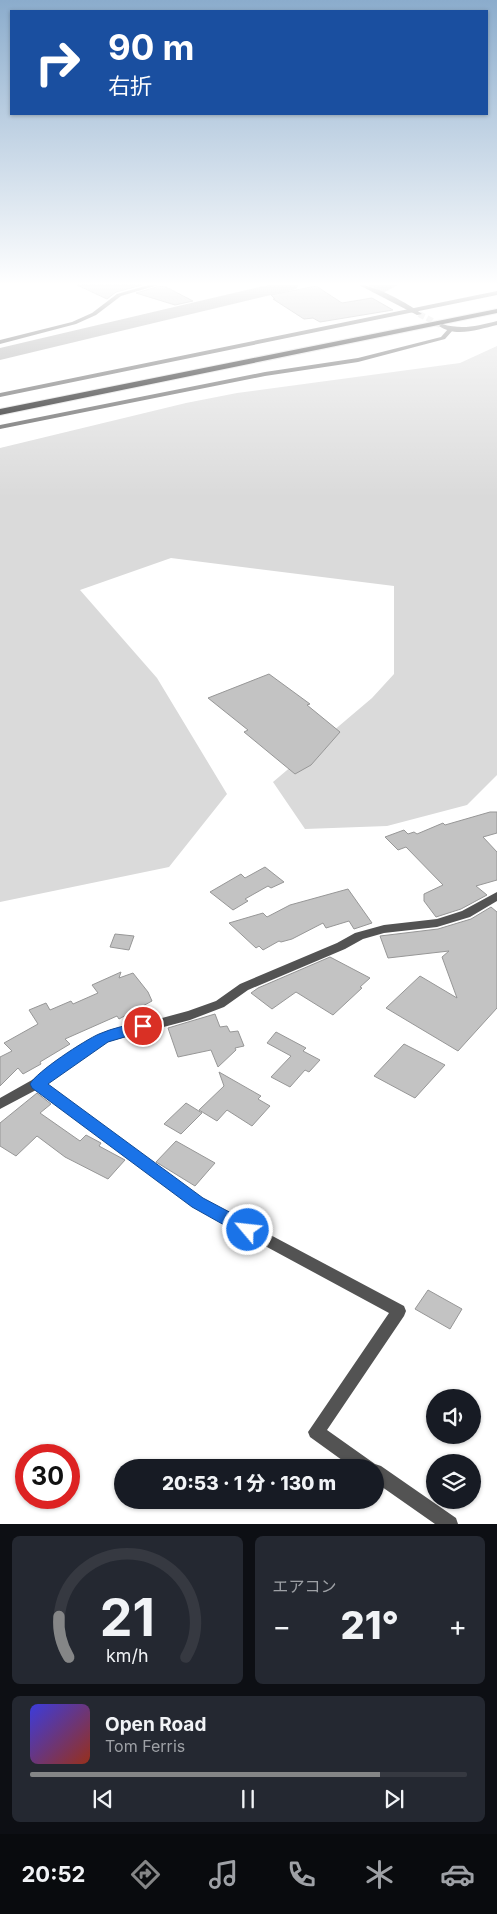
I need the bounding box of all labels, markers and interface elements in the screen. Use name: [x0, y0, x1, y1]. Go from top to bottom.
text: 90 m: [108, 26, 195, 68]
icon: right: [25, 30, 90, 95]
text: 右折: [108, 73, 152, 99]
pin: [122, 1005, 164, 1047]
icon: arrive: [129, 1012, 157, 1040]
position arrow: [221, 1203, 273, 1255]
map controls: [426, 1389, 481, 1509]
button: sound: [426, 1389, 481, 1444]
speed limit sign: 30: [15, 1444, 80, 1509]
button: layers: [426, 1454, 481, 1509]
text: 20:53 · 1 分 · 130 m: [162, 1472, 336, 1495]
text: エアコン: [273, 1576, 337, 1596]
text: 21: [100, 1586, 155, 1649]
text: 21°: [340, 1602, 399, 1648]
text: −: [273, 1609, 291, 1643]
text: +: [448, 1609, 467, 1643]
text: km/h: [106, 1645, 148, 1666]
text: Open Road: [105, 1713, 206, 1736]
text: Tom Ferris: [105, 1736, 185, 1756]
icon: previous: [89, 1785, 117, 1813]
icon: pause: [234, 1785, 262, 1813]
icon: next: [380, 1785, 408, 1813]
icon: directions: [128, 1857, 163, 1892]
icon: music: [206, 1857, 241, 1892]
icon: phone: [284, 1857, 319, 1892]
icon: climate: [362, 1857, 397, 1892]
icon: car: [440, 1857, 475, 1892]
text: 20:52: [22, 1861, 85, 1887]

